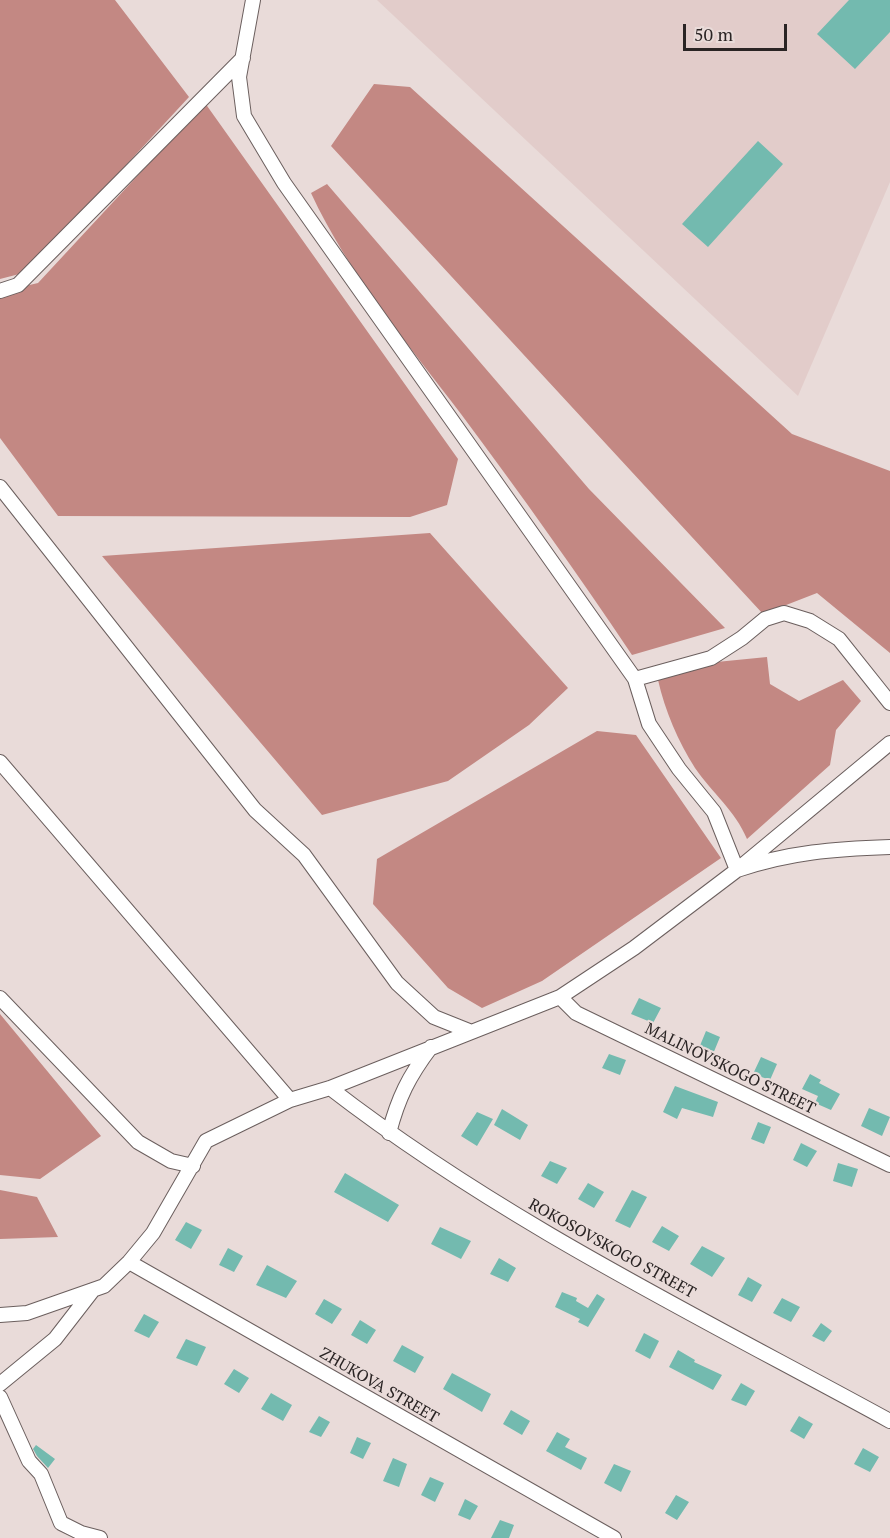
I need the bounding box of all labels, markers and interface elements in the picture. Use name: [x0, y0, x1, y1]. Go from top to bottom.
scale bar: [686, 12, 790, 50]
text: 50 m: [694, 22, 733, 46]
street label: MALINOVSKOGO STREET: [642, 1019, 818, 1119]
street label: ROKOSOVSKOGO STREET: [525, 1195, 699, 1303]
street label: ZHUKOVA STREET: [316, 1344, 442, 1428]

